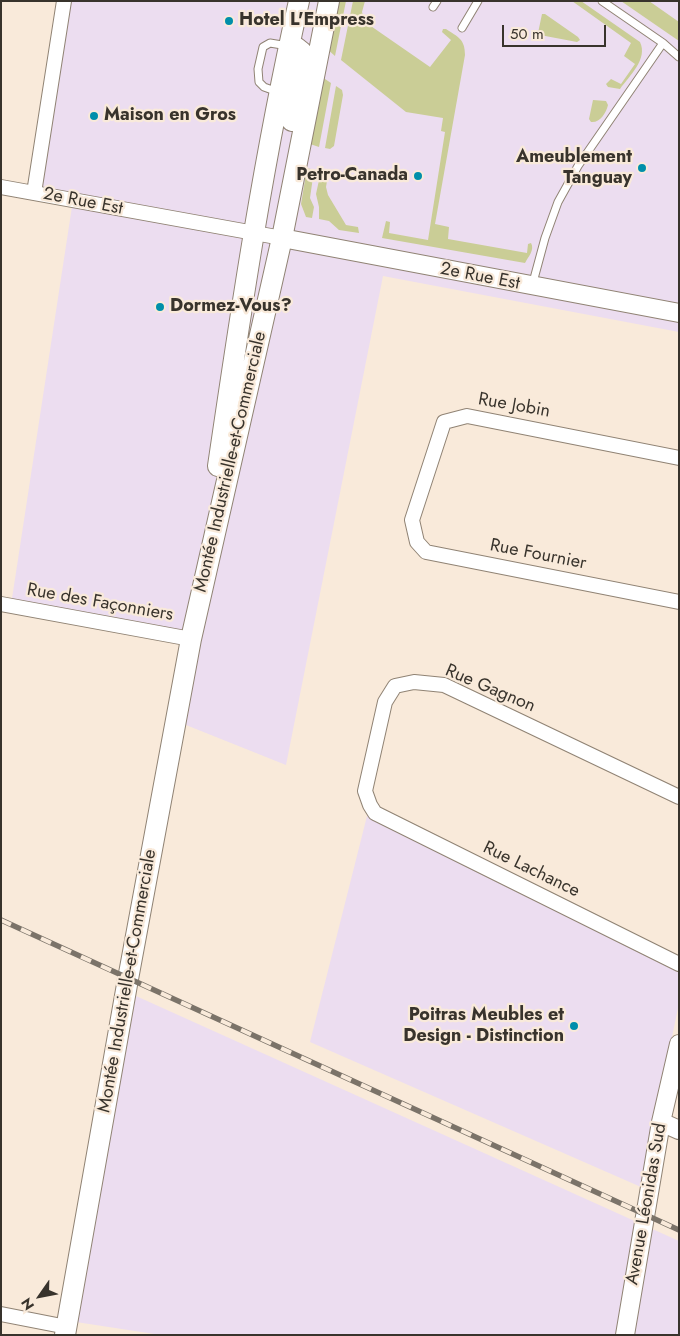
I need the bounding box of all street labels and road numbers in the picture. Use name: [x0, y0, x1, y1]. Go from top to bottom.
street label: 2e Rue Est: [41, 184, 125, 220]
street label: 2e Rue Est: [438, 259, 522, 295]
street label: Montée Industrielle-et-Commerciale: [190, 330, 272, 594]
street label: Rue Jobin: [476, 389, 552, 423]
street label: Rue Fournier: [488, 535, 588, 575]
street label: Rue des Façonniers: [25, 579, 175, 627]
street label: Rue Gagnon: [442, 660, 538, 718]
street label: Rue Lachance: [479, 837, 583, 903]
street label: Montée Industrielle-et-Commerciale: [94, 848, 162, 1114]
street label: Avenue Léonidas Sud: [622, 1121, 672, 1287]

